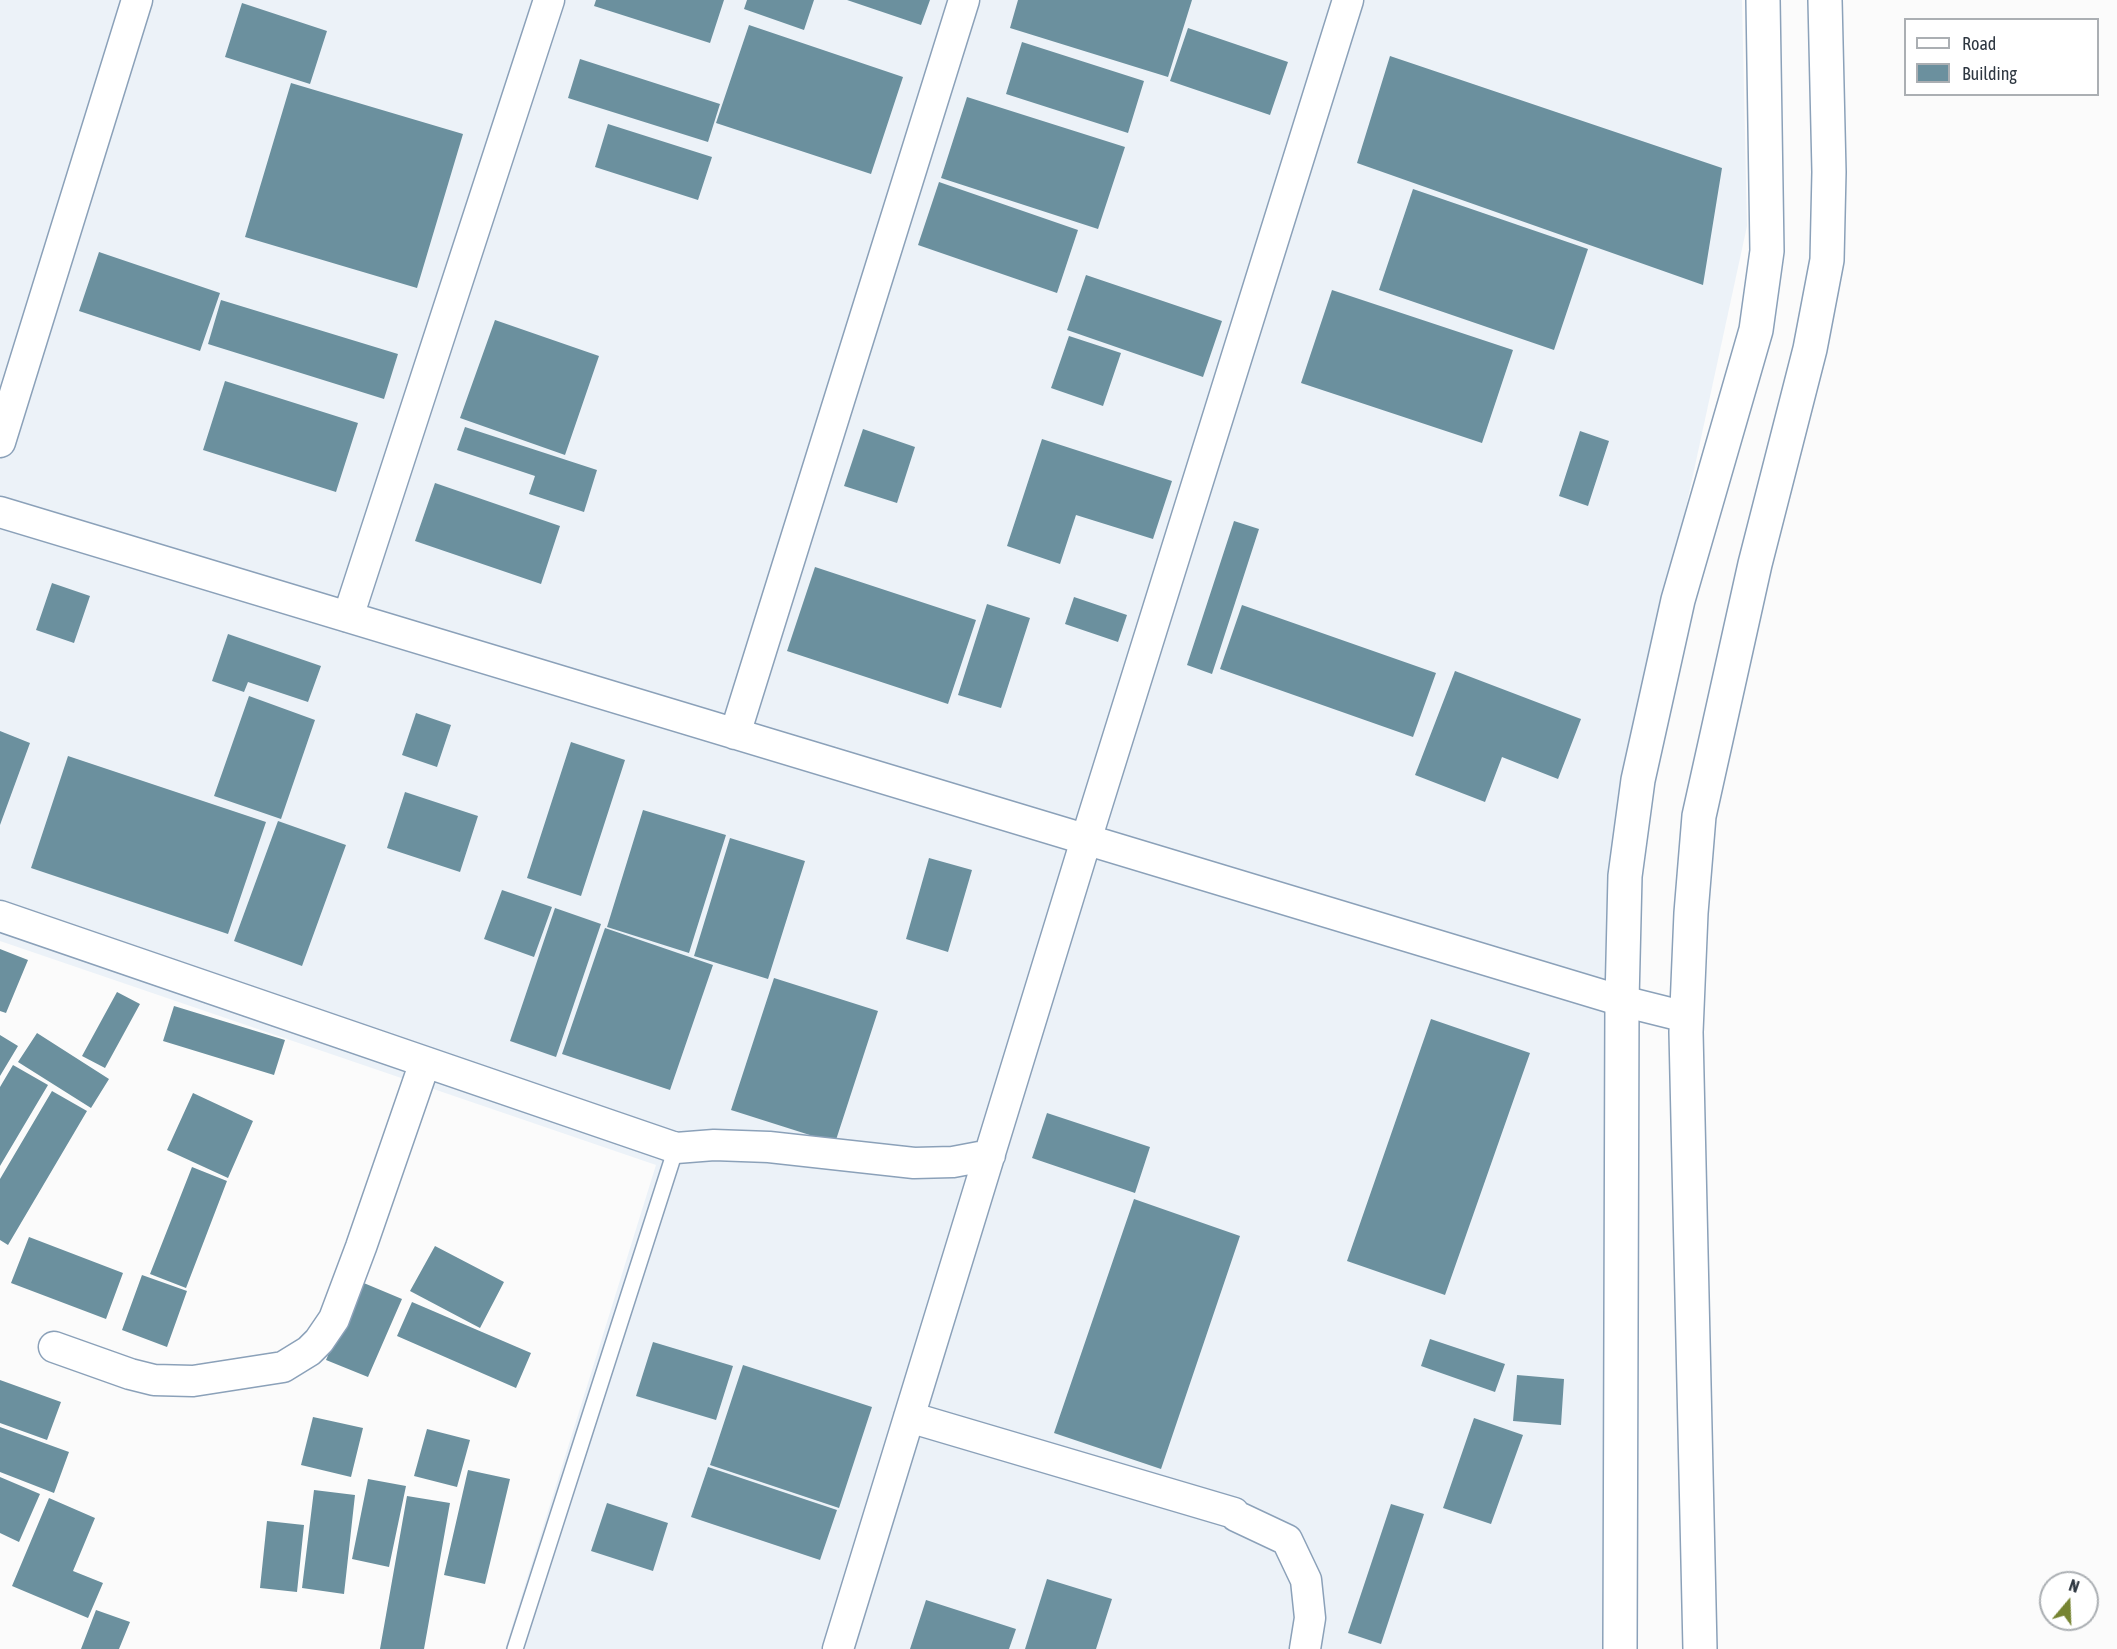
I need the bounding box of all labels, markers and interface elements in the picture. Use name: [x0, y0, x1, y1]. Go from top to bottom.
legend: [1904, 18, 2099, 96]
text: Road: [1962, 33, 1996, 54]
text: Building: [1962, 63, 2017, 84]
north arrow: [2039, 1571, 2099, 1631]
text: N: [2067, 1576, 2082, 1596]

